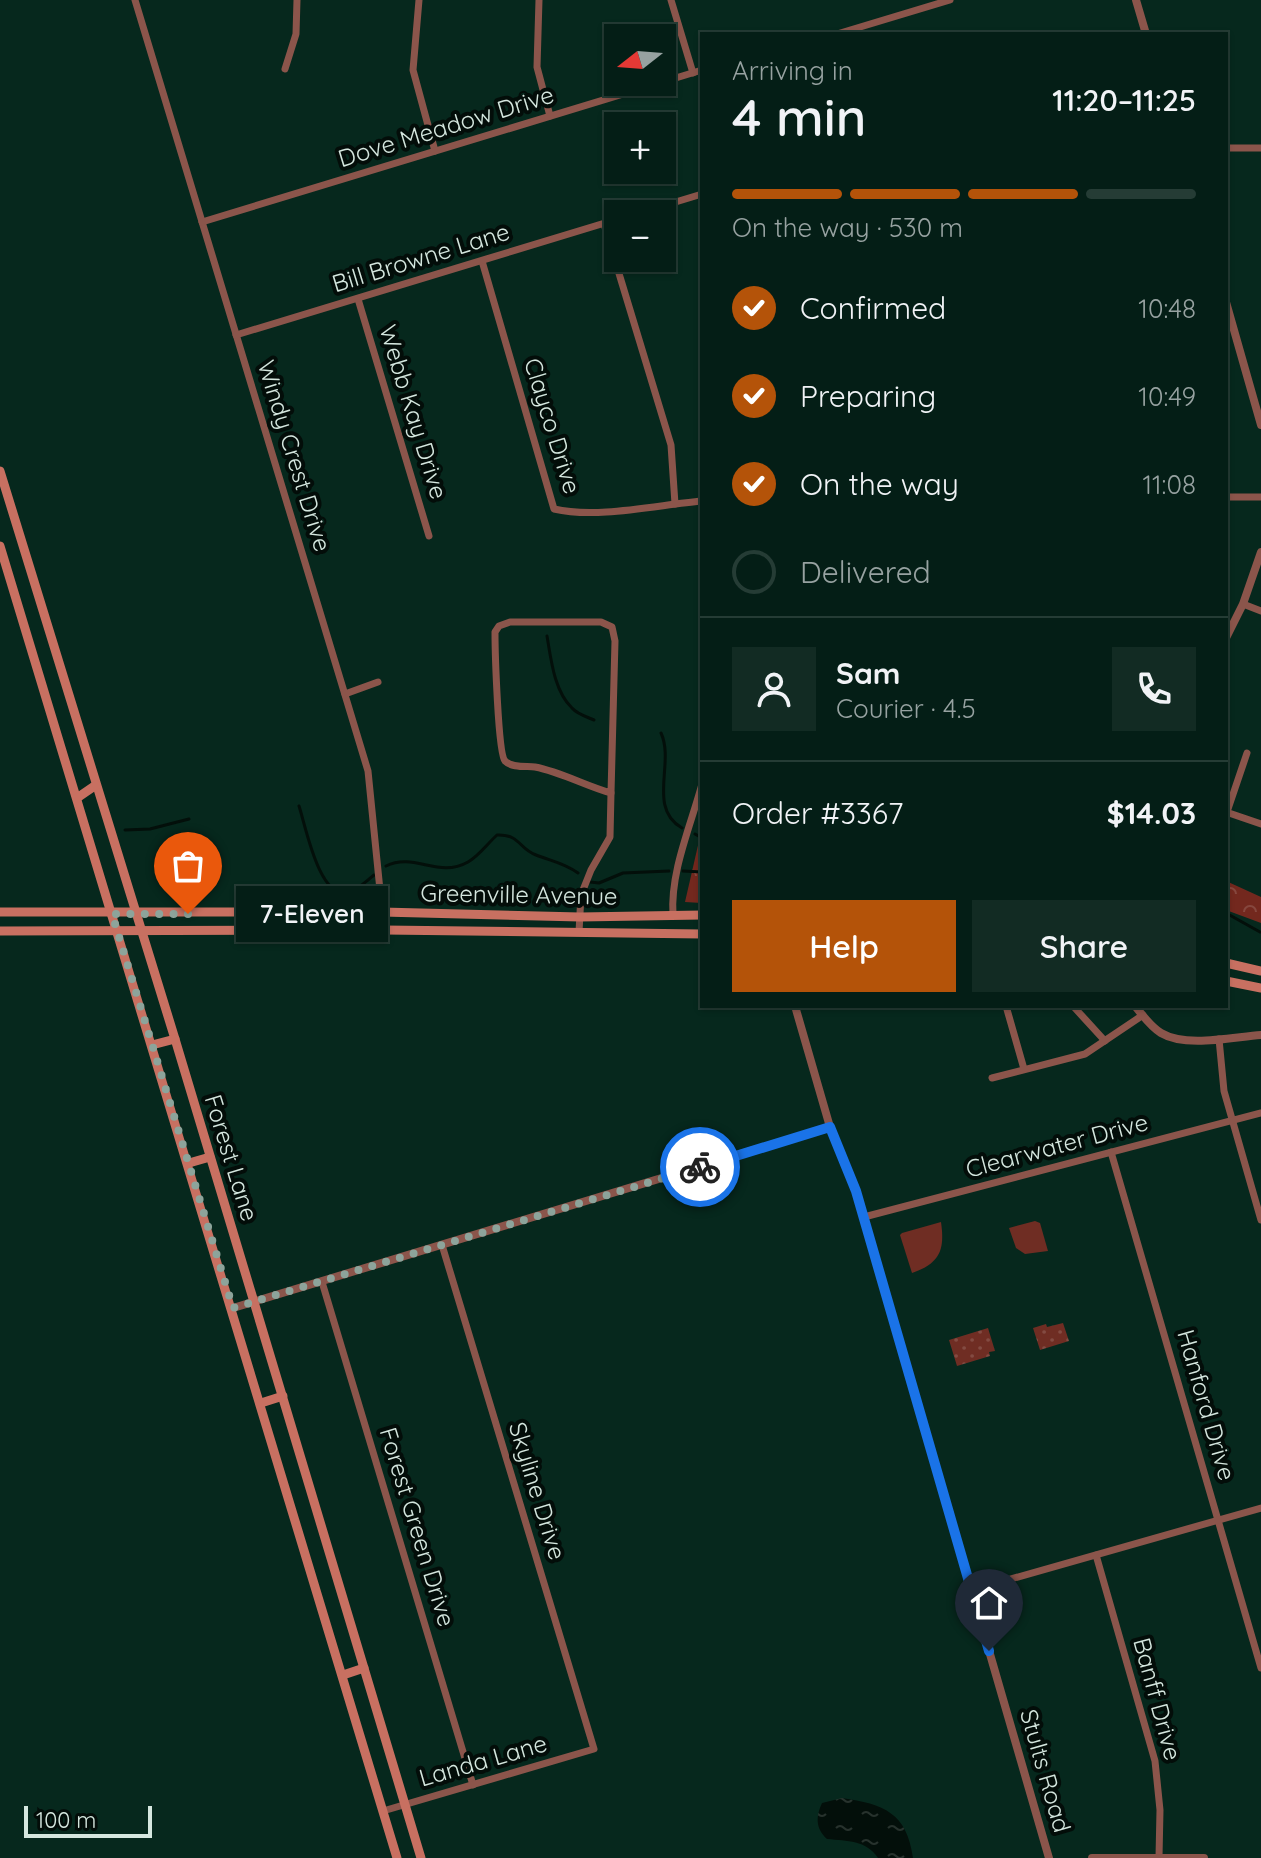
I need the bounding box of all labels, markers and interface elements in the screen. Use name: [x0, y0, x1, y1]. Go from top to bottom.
north arrow: [604, 24, 676, 96]
map controls: [604, 24, 676, 272]
text: Arriving in: [732, 54, 853, 87]
street label: Dove Meadow Drive: [334, 79, 557, 173]
text: 11:20–11:25: [1052, 81, 1196, 119]
text: 4 min: [732, 84, 866, 149]
button: +: [604, 112, 676, 184]
button: −: [604, 200, 676, 272]
text: On the way · 530 m: [732, 211, 963, 244]
street label: Bill Browne Lane: [328, 216, 513, 298]
icon: check: [732, 286, 776, 330]
text: Confirmed: [800, 289, 946, 327]
text: 10:48: [1138, 292, 1196, 325]
street label: Webb Kay Drive: [373, 321, 455, 503]
street label: Clayco Drive: [518, 354, 588, 497]
street label: Windy Crest Drive: [252, 356, 338, 555]
icon: check: [732, 374, 776, 418]
text: Preparing: [800, 377, 936, 415]
text: 10:49: [1138, 380, 1196, 413]
icon: check: [732, 462, 776, 506]
text: On the way: [800, 465, 959, 503]
text: 11:08: [1142, 468, 1196, 501]
text: Delivered: [800, 553, 931, 591]
button: person: [732, 647, 816, 731]
button: phone: [1112, 647, 1196, 731]
text: Sam: [836, 654, 900, 692]
text: Courier · 4.5: [836, 692, 976, 725]
text: Order #3367: [732, 794, 903, 832]
text: $14.03: [1107, 794, 1196, 832]
pin: [154, 832, 222, 914]
icon: bag: [166, 844, 210, 888]
street label: Greenville Avenue: [420, 877, 618, 911]
callout: 7-Eleven: [236, 886, 388, 942]
text: 7-Eleven: [259, 897, 365, 930]
button: Help: [732, 900, 956, 992]
button: Share: [972, 900, 1196, 992]
street label: Forest Lane: [199, 1091, 265, 1225]
street label: Clearwater Drive: [962, 1106, 1151, 1184]
courier: [660, 1127, 740, 1207]
icon: bike: [678, 1145, 722, 1189]
street label: Hanford Drive: [1171, 1326, 1243, 1484]
street label: Skyline Drive: [503, 1418, 573, 1563]
street label: Forest Green Drive: [373, 1424, 463, 1630]
pin: [955, 1569, 1023, 1651]
icon: home: [967, 1581, 1011, 1625]
street label: Banff Drive: [1127, 1634, 1189, 1763]
street label: Stults Road: [1014, 1706, 1078, 1836]
street label: Landa Lane: [415, 1727, 550, 1793]
scale bar: [24, 1802, 152, 1838]
text: 100 m: [36, 1806, 96, 1834]

